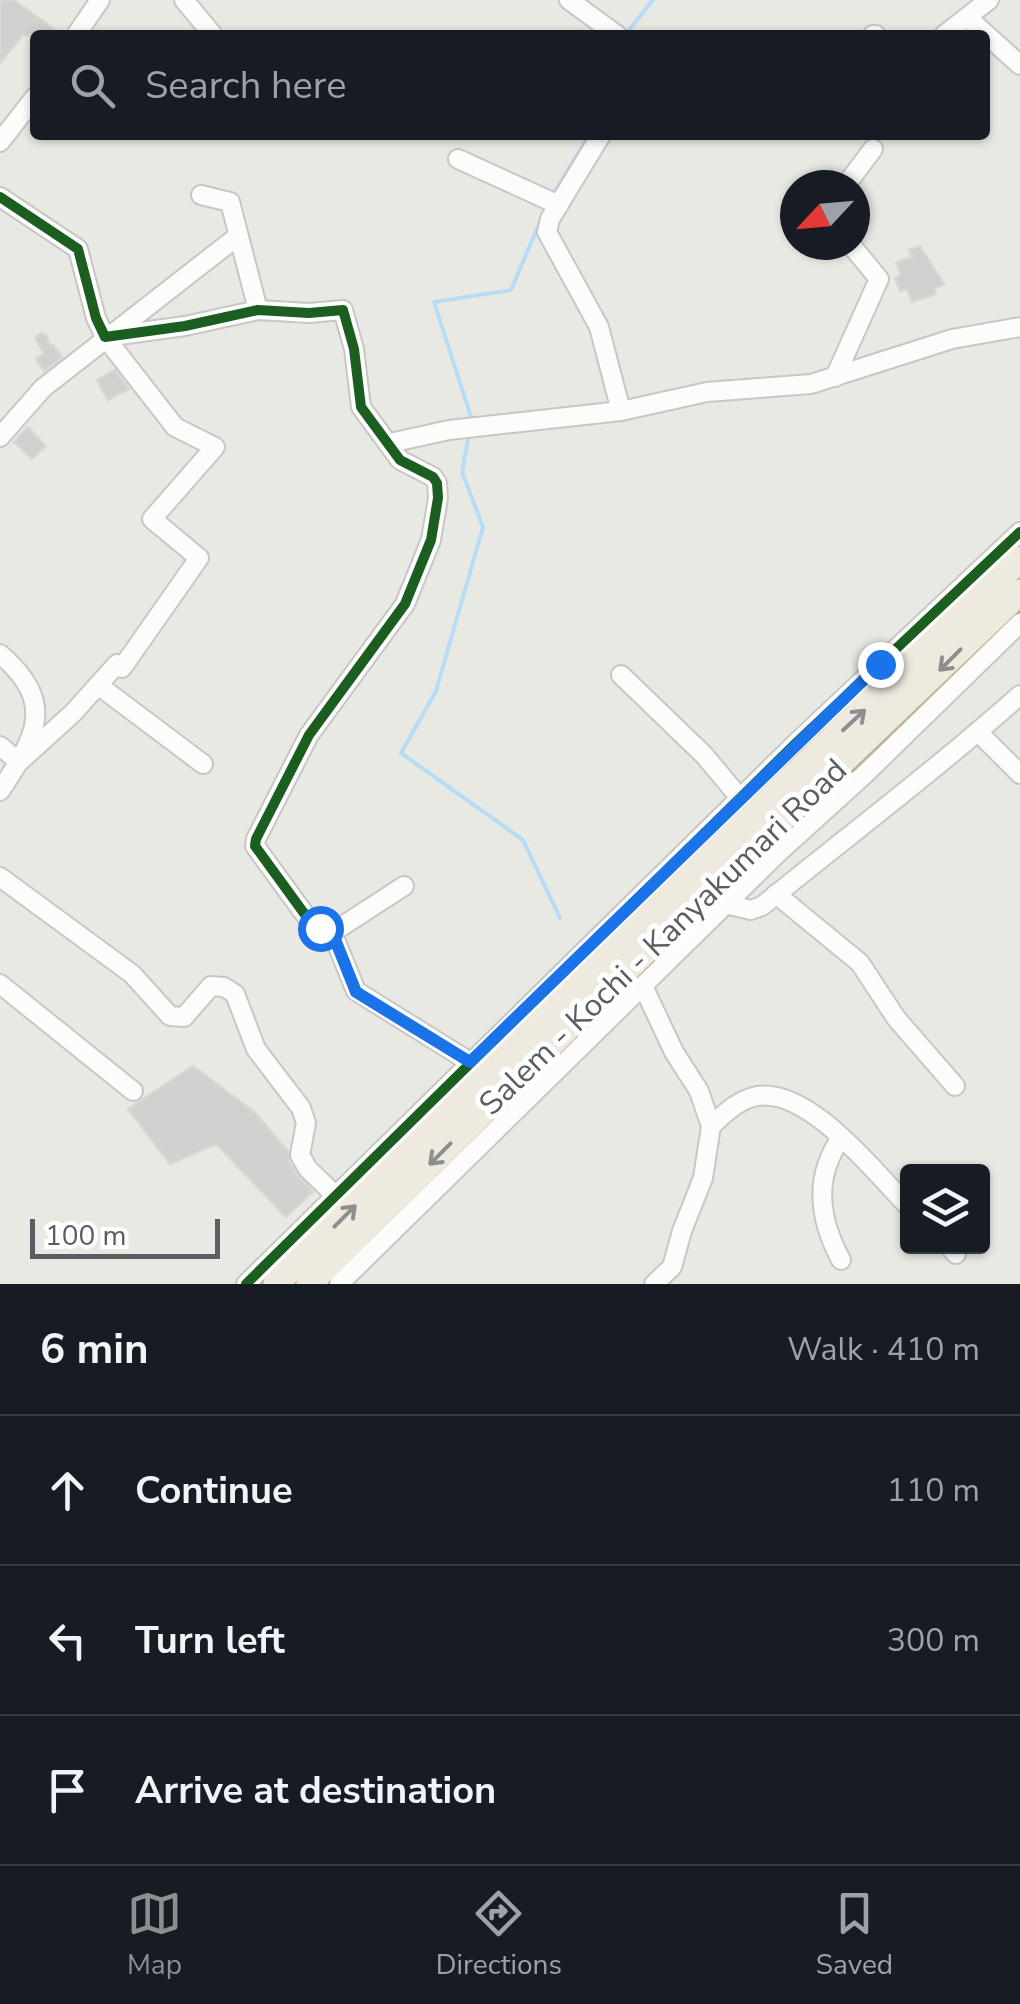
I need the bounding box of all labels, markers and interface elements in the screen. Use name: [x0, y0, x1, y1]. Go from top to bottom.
search box: [30, 30, 990, 140]
icon: search: [65, 58, 120, 113]
text: Search here: [145, 60, 346, 111]
north arrow: [780, 170, 870, 260]
route end: [858, 642, 904, 688]
one-way arrow: [939, 648, 963, 672]
one-way arrow: [841, 709, 866, 732]
street label: Salem - Kochi - Kanyakumari Road: [470, 749, 856, 1125]
route start: [298, 906, 344, 952]
one-way arrow: [429, 1142, 453, 1166]
map controls: [900, 1164, 990, 1254]
button: layers: [900, 1164, 990, 1254]
one-way arrow: [333, 1204, 357, 1228]
scale bar: [30, 1214, 220, 1258]
text: 100 m: [45, 1217, 127, 1255]
text: 6 min: [40, 1321, 149, 1378]
text: Walk · 410 m: [787, 1328, 980, 1371]
icon: ahead: [40, 1463, 95, 1518]
text: Continue: [135, 1465, 293, 1516]
text: 110 m: [887, 1469, 980, 1512]
icon: left: [40, 1613, 95, 1668]
text: Turn left: [135, 1615, 285, 1666]
text: 300 m: [887, 1619, 980, 1662]
icon: arrive: [40, 1763, 95, 1818]
text: Arrive at destination: [135, 1765, 496, 1816]
tab: Map: [127, 1886, 182, 1984]
tab: Directions: [436, 1886, 562, 1984]
tab: Saved: [816, 1886, 893, 1984]

